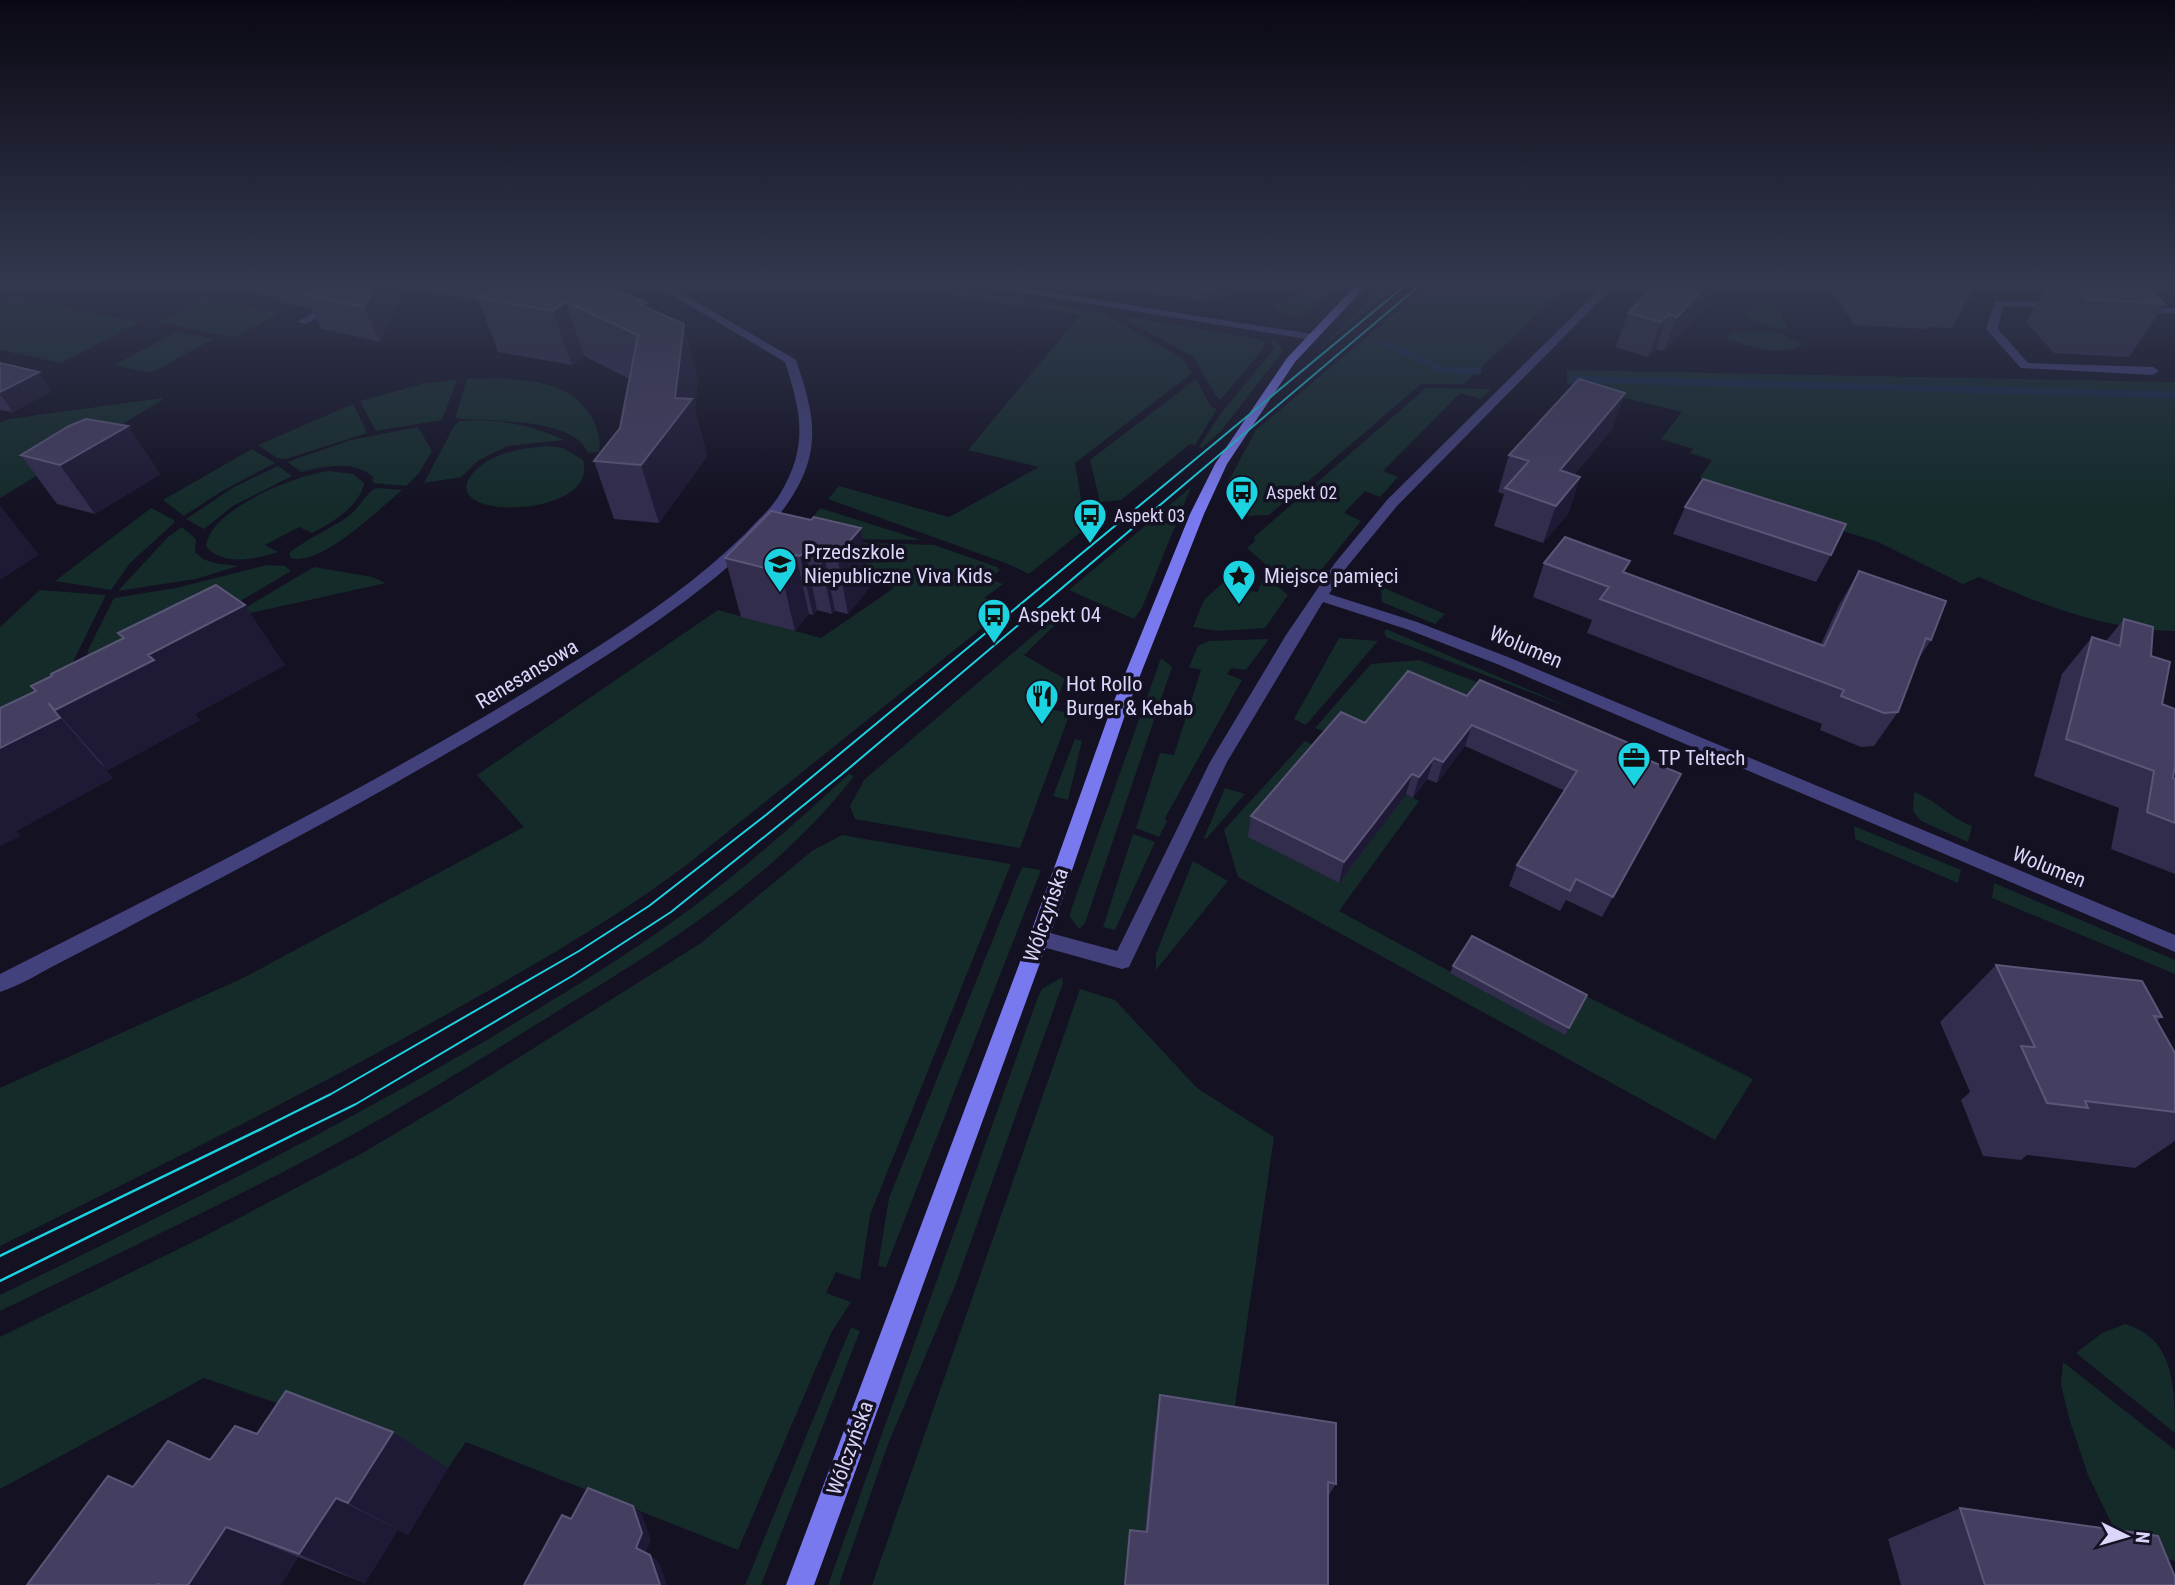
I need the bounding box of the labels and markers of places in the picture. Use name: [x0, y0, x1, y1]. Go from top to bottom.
bus stop icon: Aspekt 02: [1223, 473, 1261, 522]
place label: Aspekt 02: [1266, 482, 1337, 503]
bus stop icon: Aspekt 03: [1071, 496, 1109, 545]
place label: Aspekt 03: [1114, 505, 1185, 526]
place label: Przedszkole Niepubliczne Viva Kids: [804, 540, 993, 588]
school or university icon: Przedszkole Niepubliczne Viva Kids: [761, 545, 799, 594]
place icon: Miejsce pamięci: [1220, 557, 1258, 606]
place label: Miejsce pamięci: [1264, 564, 1399, 588]
bus stop icon: Aspekt 04: [975, 596, 1013, 645]
place label: Aspekt 04: [1018, 603, 1101, 627]
place label: Hot Rollo Burger & Kebab: [1066, 672, 1193, 720]
restaurant icon: Hot Rollo Burger & Kebab: [1023, 677, 1061, 726]
office icon: TP Teltech: [1615, 739, 1653, 788]
place label: TP Teltech: [1658, 746, 1745, 770]

